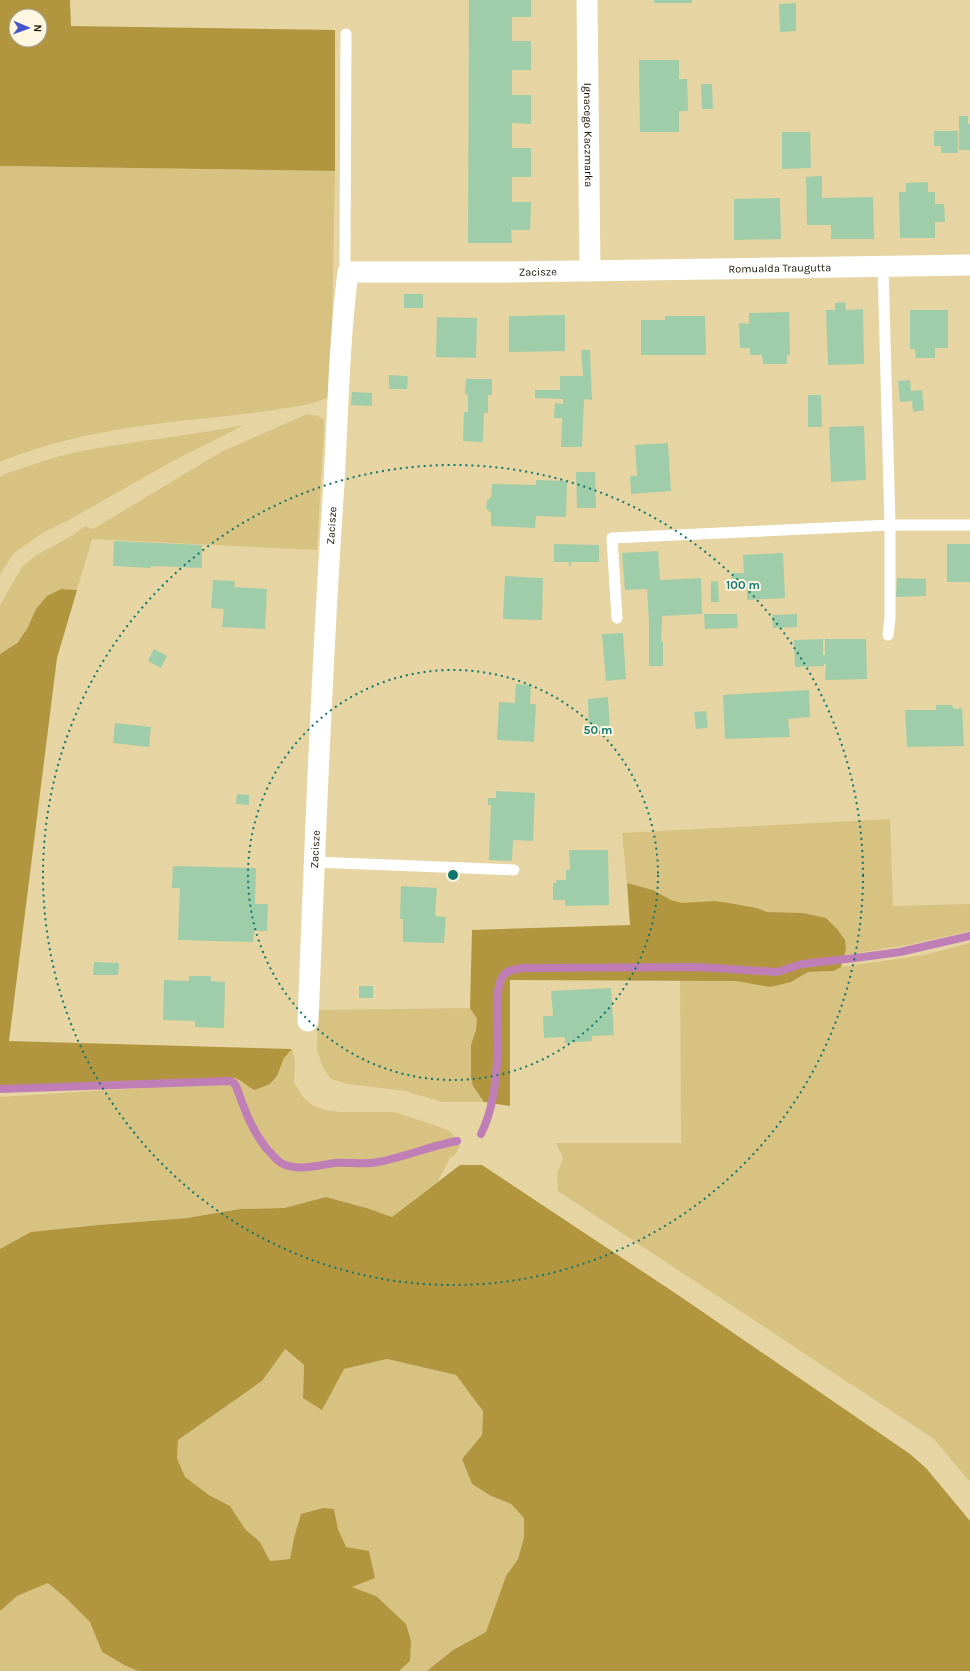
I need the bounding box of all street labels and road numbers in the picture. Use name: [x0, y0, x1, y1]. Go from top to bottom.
street label: Ignacego Kaczmarka: [581, 83, 596, 187]
street label: Romualda Traugutta: [728, 261, 831, 275]
street label: Zacisze: [519, 265, 557, 278]
street label: Zacisze: [324, 506, 339, 545]
street label: Zacisze: [308, 830, 322, 869]

